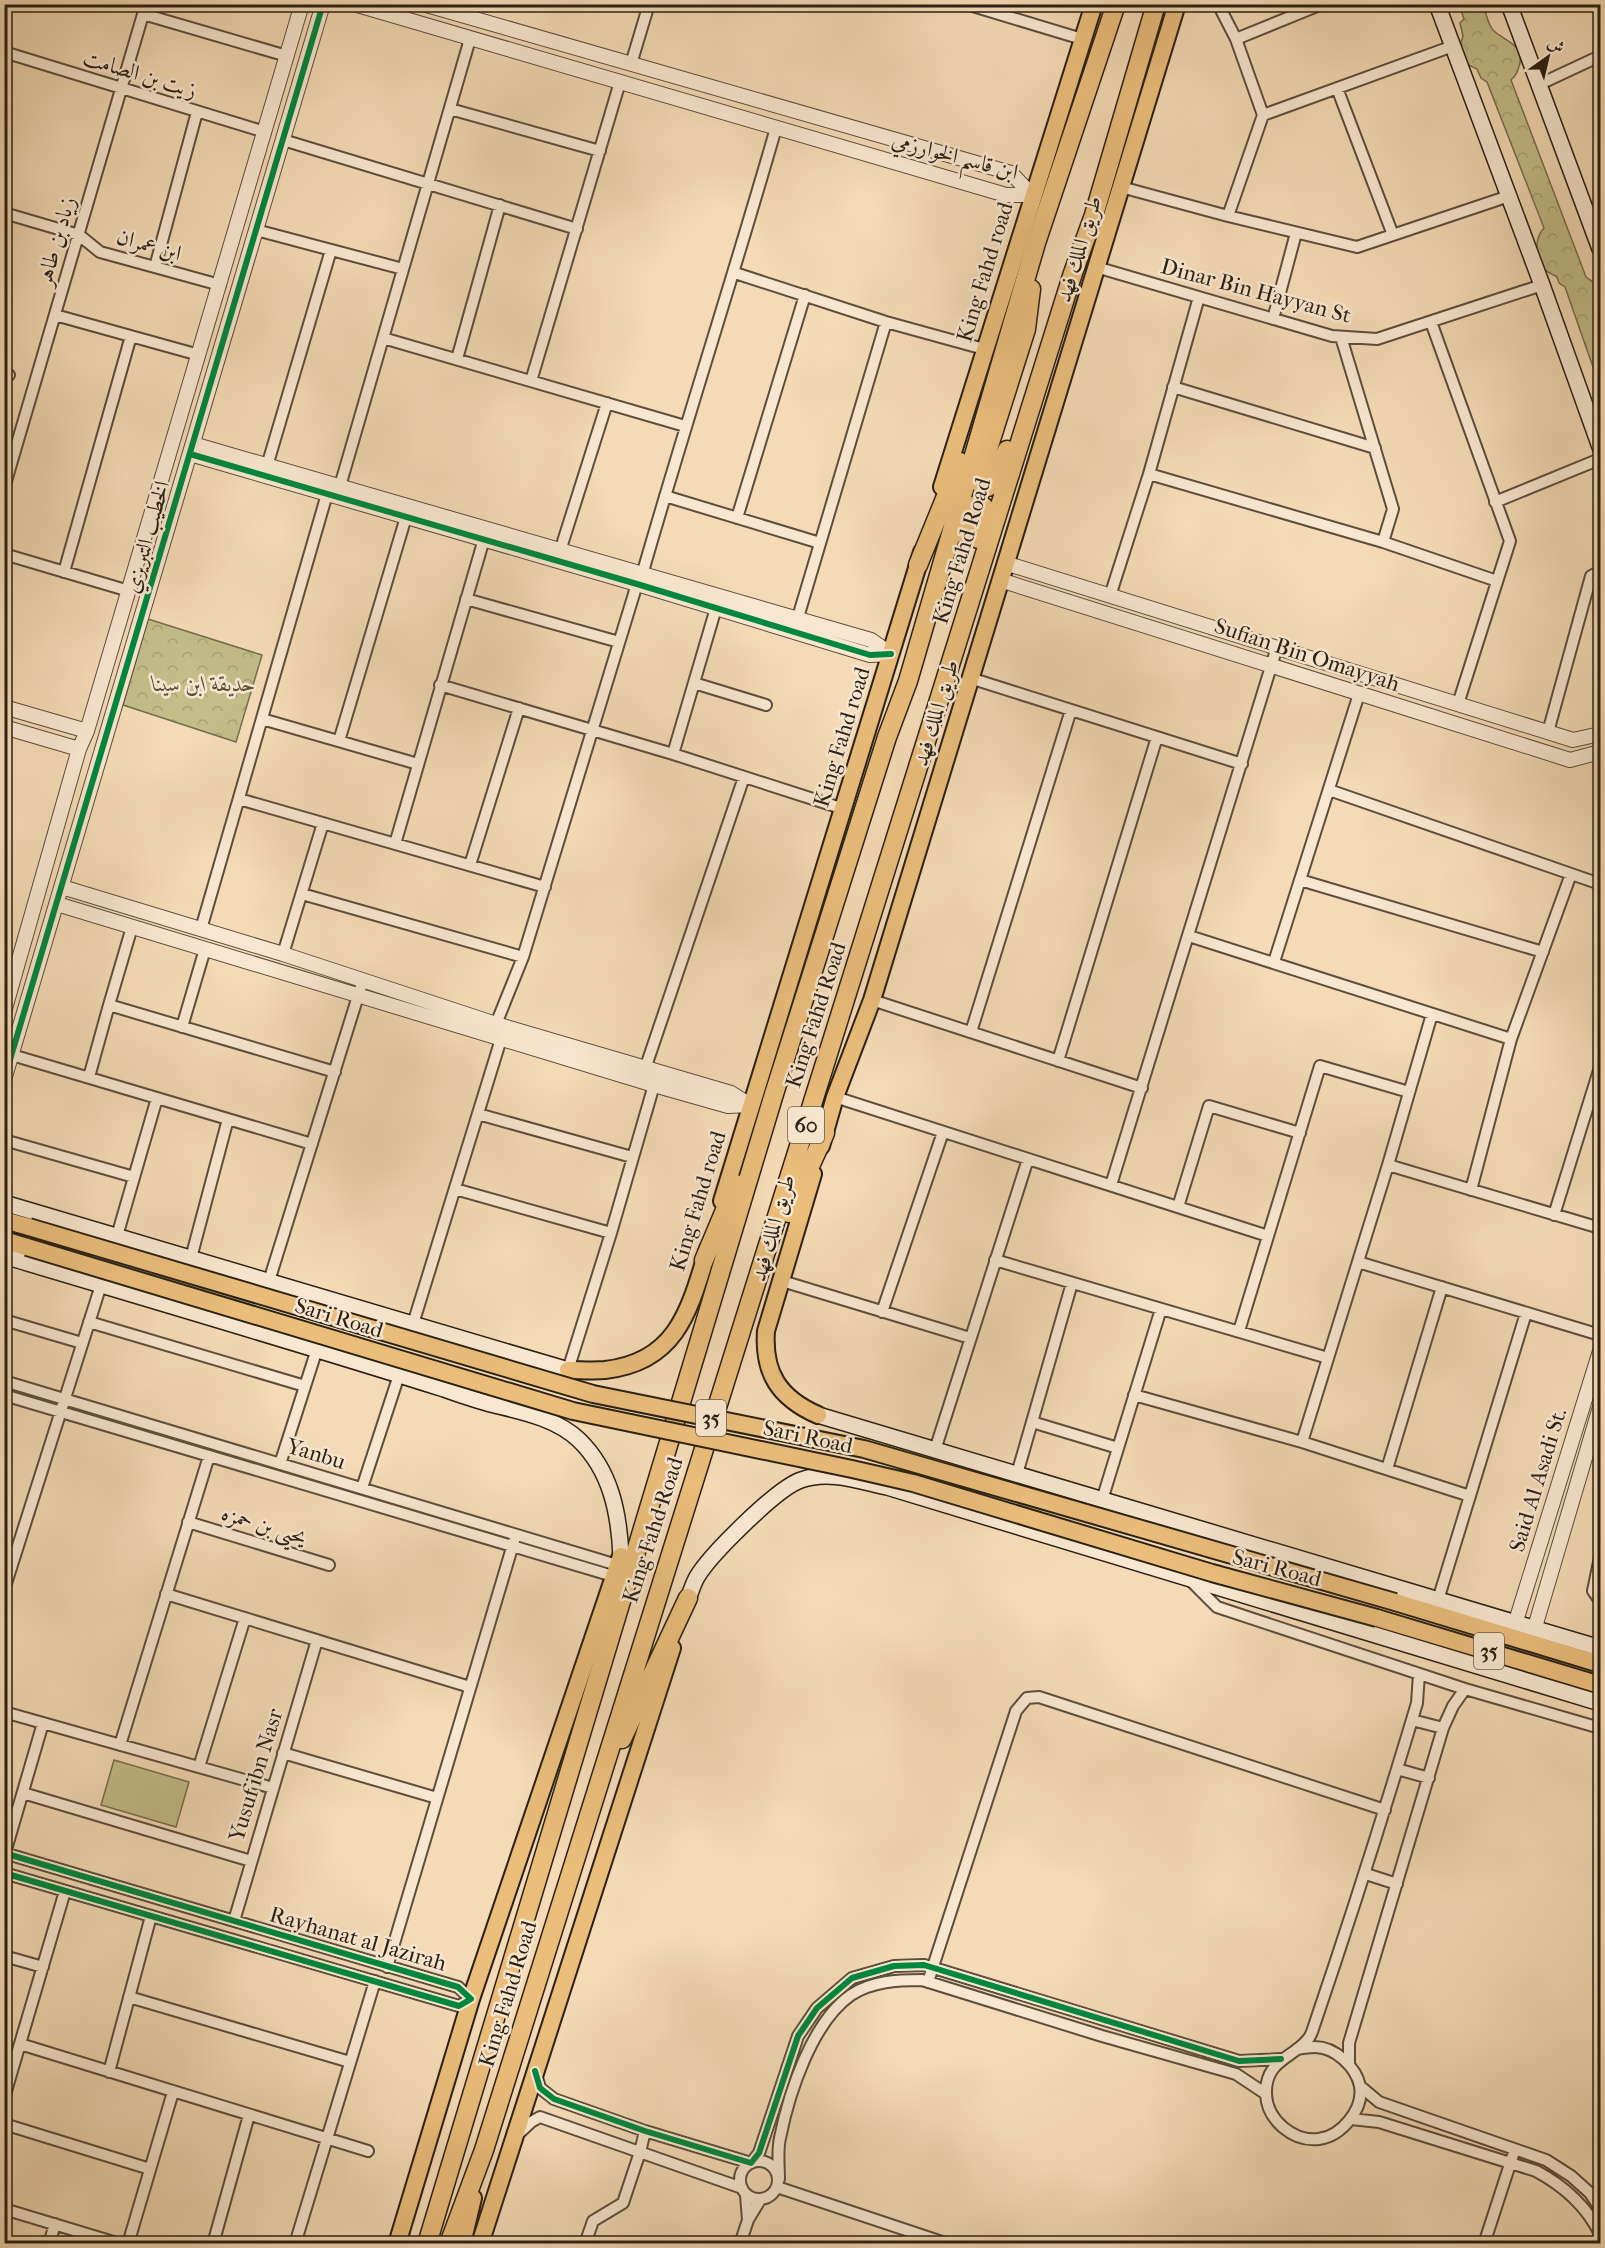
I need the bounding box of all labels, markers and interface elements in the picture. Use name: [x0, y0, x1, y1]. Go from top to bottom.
north arrow: [1518, 27, 1578, 87]
text: ش: [1544, 33, 1568, 57]
street label: زيت بن الصامت: [80, 44, 200, 104]
street label: ابن قاسم الخوارزمي: [887, 127, 1021, 193]
street label: زياد بن طاهر: [30, 193, 82, 291]
street label: طريق الملك فهد: [1050, 193, 1108, 306]
street label: King Fahd road: [951, 198, 1019, 345]
street label: ابن عمران: [113, 223, 184, 268]
street label: Dinar Bin Hayyan St: [1158, 253, 1354, 329]
street label: King Fahd Road: [927, 474, 997, 627]
street label: الخطيب التبريزي: [119, 478, 179, 597]
street label: Sufian Bin Omayyah: [1211, 613, 1403, 697]
street label: طريق الملك فهد: [907, 657, 965, 770]
street label: King Fahd road: [808, 663, 876, 810]
park label: حديقة ابن سينا: [150, 671, 256, 697]
street label: King Fahd Road: [780, 938, 852, 1091]
road number: 60: [788, 1107, 824, 1143]
street label: King Fahd road: [664, 1127, 732, 1274]
street label: طريق الملك فهد: [745, 1172, 802, 1285]
street label: Sari Road: [292, 1292, 387, 1344]
road number: 35: [696, 1400, 726, 1436]
street label: Said Al Asadi St.: [1504, 1405, 1572, 1555]
street label: Sari Road: [761, 1415, 856, 1459]
street label: Yanbu: [283, 1433, 349, 1475]
street label: King Fahd Road: [617, 1453, 689, 1606]
street label: يحيى بن حمزه: [217, 1500, 310, 1555]
street label: Sari Road: [1230, 1544, 1325, 1593]
road number: 35: [1474, 1633, 1504, 1669]
street label: Yusuf ibn Nasr: [223, 1705, 289, 1846]
street label: Rayhanat al Jazirah: [267, 1901, 450, 1977]
street label: King Fahd Road: [473, 1917, 543, 2070]

